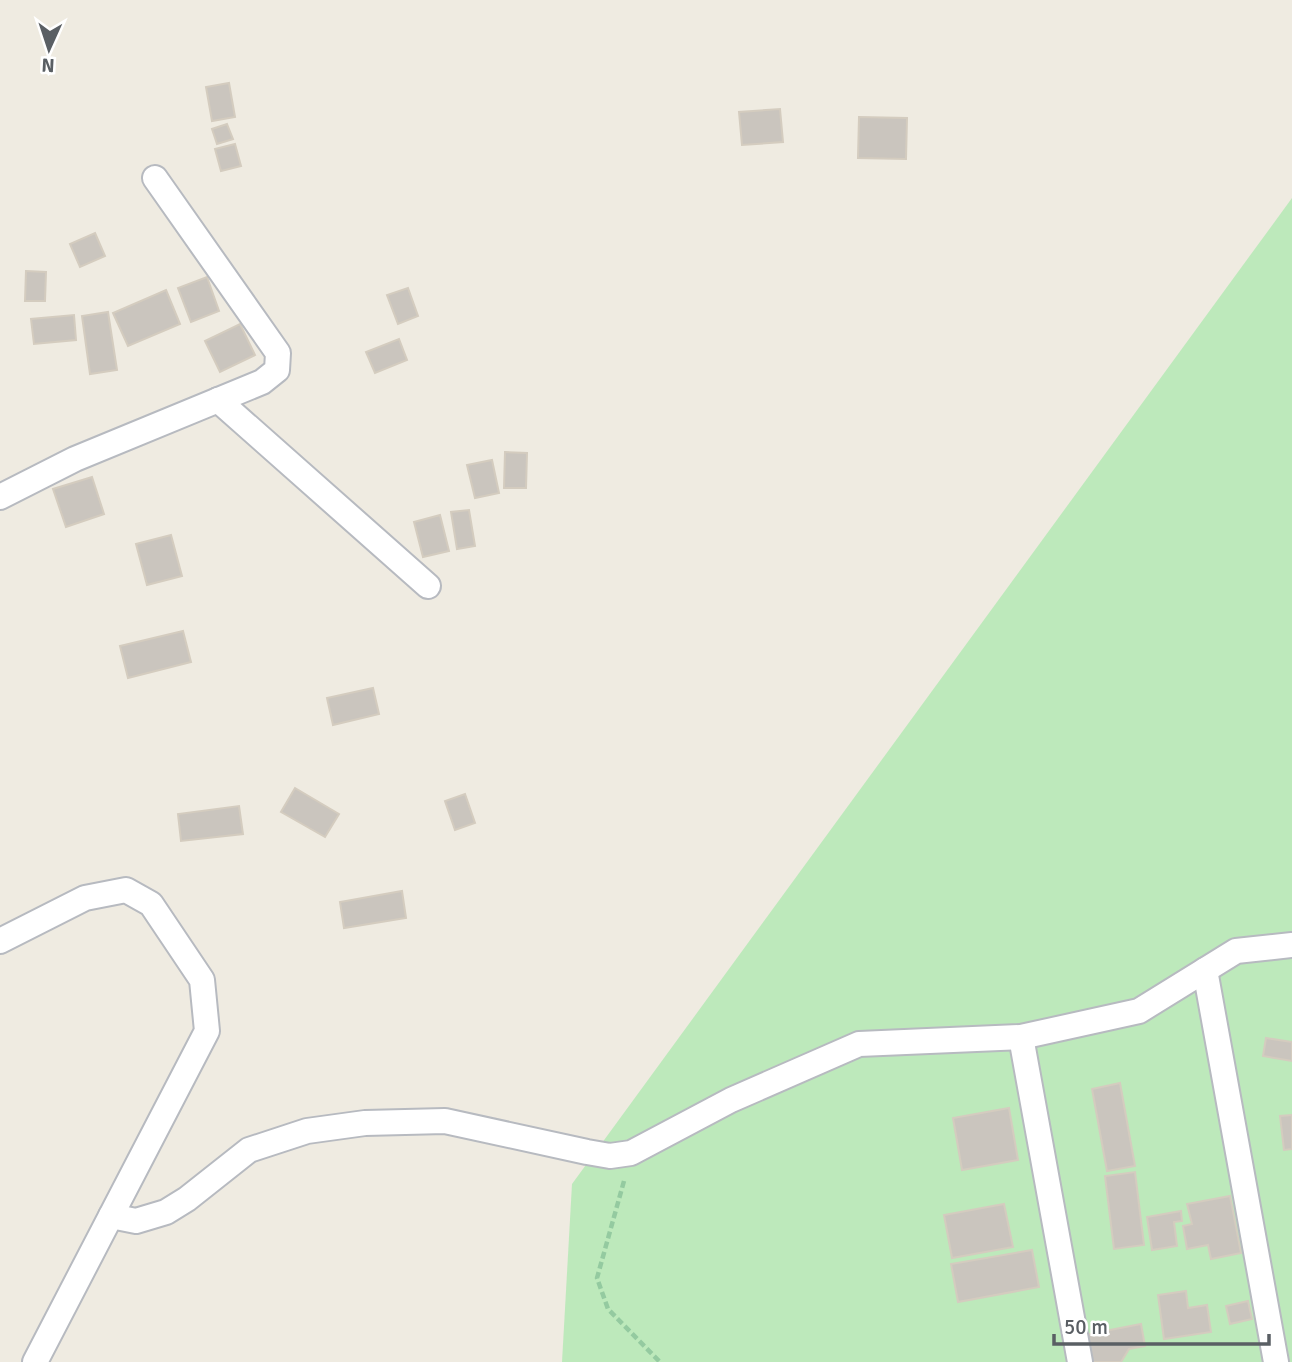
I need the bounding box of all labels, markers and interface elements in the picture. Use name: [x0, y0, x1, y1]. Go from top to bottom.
north arrow: [14, 14, 84, 84]
text: N: [41, 53, 55, 77]
scale bar: [1054, 1302, 1269, 1346]
text: 50 m: [1064, 1314, 1108, 1340]

